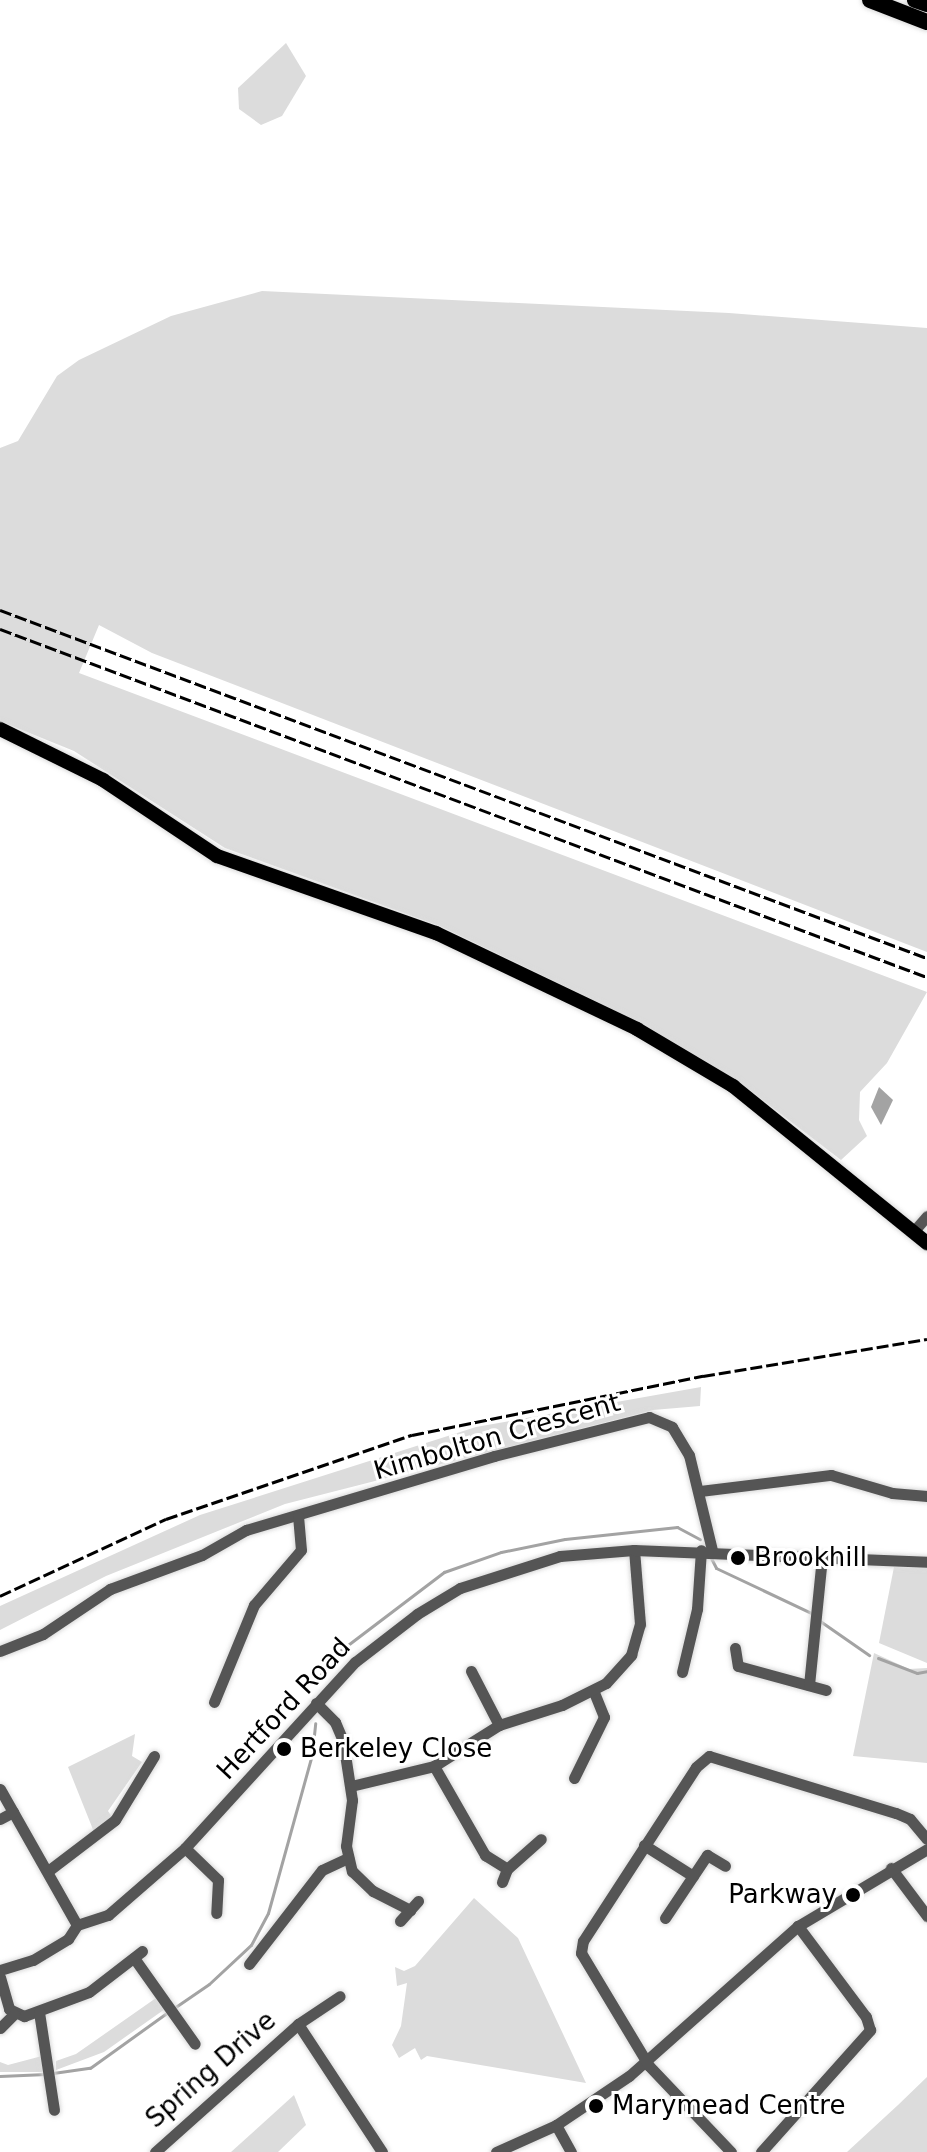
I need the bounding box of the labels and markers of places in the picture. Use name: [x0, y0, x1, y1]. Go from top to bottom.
place label: Brookhill: [754, 1542, 867, 1574]
marker: Brookhill: [729, 1549, 747, 1567]
place label: Berkeley Close: [300, 1733, 492, 1765]
marker: Berkeley Close: [275, 1740, 293, 1758]
place label: Parkway: [728, 1879, 837, 1911]
marker: Parkway: [844, 1886, 862, 1904]
place label: Marymead Centre: [612, 2090, 845, 2122]
marker: Marymead Centre: [587, 2097, 605, 2115]

